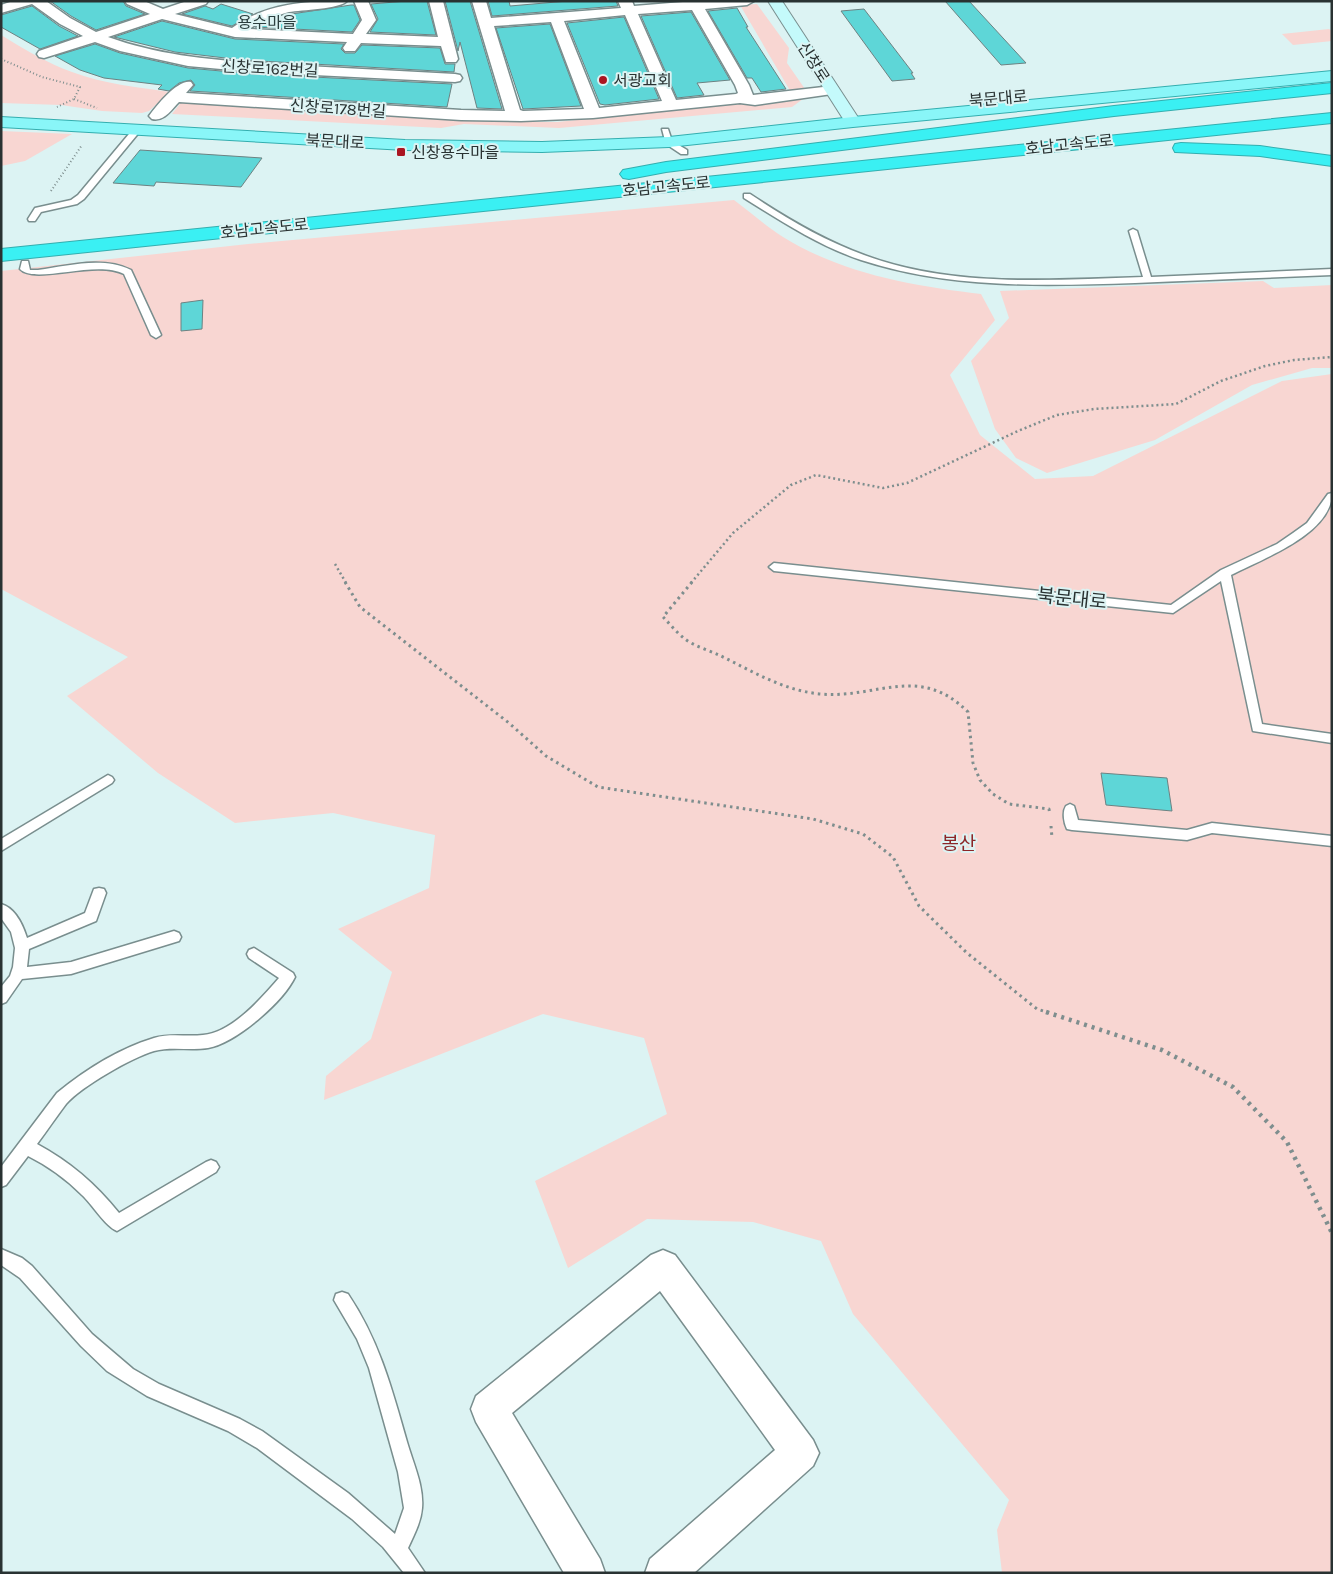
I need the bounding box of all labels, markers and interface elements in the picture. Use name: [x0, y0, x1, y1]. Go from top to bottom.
district label: 용수마을: [238, 13, 296, 32]
street label: 신창로: [794, 39, 834, 86]
street label: 신창로162번길: [221, 56, 319, 81]
place label: 서광교회: [613, 71, 672, 90]
marker: 서광교회: [597, 74, 609, 86]
street label: 북문대로: [968, 86, 1028, 111]
street label: 신창로178번길: [289, 96, 387, 121]
street label: 북문대로: [305, 130, 365, 153]
street label: 호남고속도로: [1024, 130, 1114, 159]
place label: 신창용수마을: [411, 143, 499, 162]
marker: 신창용수마을: [395, 146, 407, 158]
street label: 호남고속도로: [621, 172, 711, 201]
street label: 호남고속도로: [219, 214, 309, 243]
street label: 북문대로: [1036, 584, 1108, 614]
park label: 봉산: [942, 833, 976, 855]

